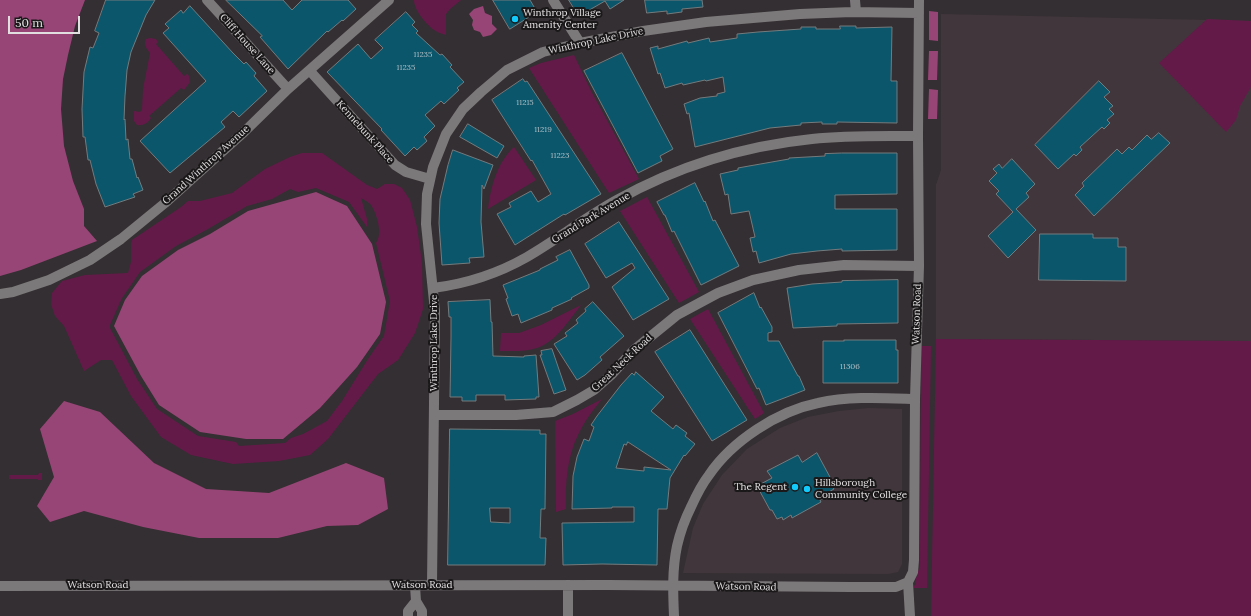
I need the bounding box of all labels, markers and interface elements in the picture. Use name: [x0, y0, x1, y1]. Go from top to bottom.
place label: Winthrop Village Amenity Center: [523, 7, 601, 30]
scale bar: [10, 8, 82, 34]
street label: Cliff House Lane: [217, 11, 277, 77]
marker: Winthrop Village Amenity Center: [510, 14, 520, 24]
text: 50 m: [15, 15, 43, 30]
street label: Winthrop Lake Drive: [547, 25, 645, 57]
house number: 11235: [414, 50, 432, 60]
house number: 11235: [397, 63, 415, 73]
street label: Kennebunk Place: [334, 98, 396, 166]
house number: 11215: [516, 98, 534, 108]
street label: Grand Winthrop Avenue: [160, 123, 252, 207]
house number: 11219: [534, 125, 552, 135]
house number: 11223: [551, 151, 569, 161]
street label: Grand Park Avenue: [550, 190, 632, 246]
street label: Watson Road: [910, 283, 924, 345]
street label: Winthrop Lake Drive: [428, 295, 440, 391]
street label: Great Neck Road: [589, 332, 655, 394]
house number: 11306: [840, 362, 860, 372]
place label: Hillsborough Community College: [815, 477, 907, 500]
place label: The Regent: [734, 481, 787, 493]
marker: The Regent: [790, 482, 800, 492]
marker: Hillsborough Community College: [802, 484, 812, 494]
street label: Watson Road: [68, 579, 128, 591]
street label: Watson Road: [392, 579, 452, 591]
street label: Watson Road: [715, 580, 777, 594]

